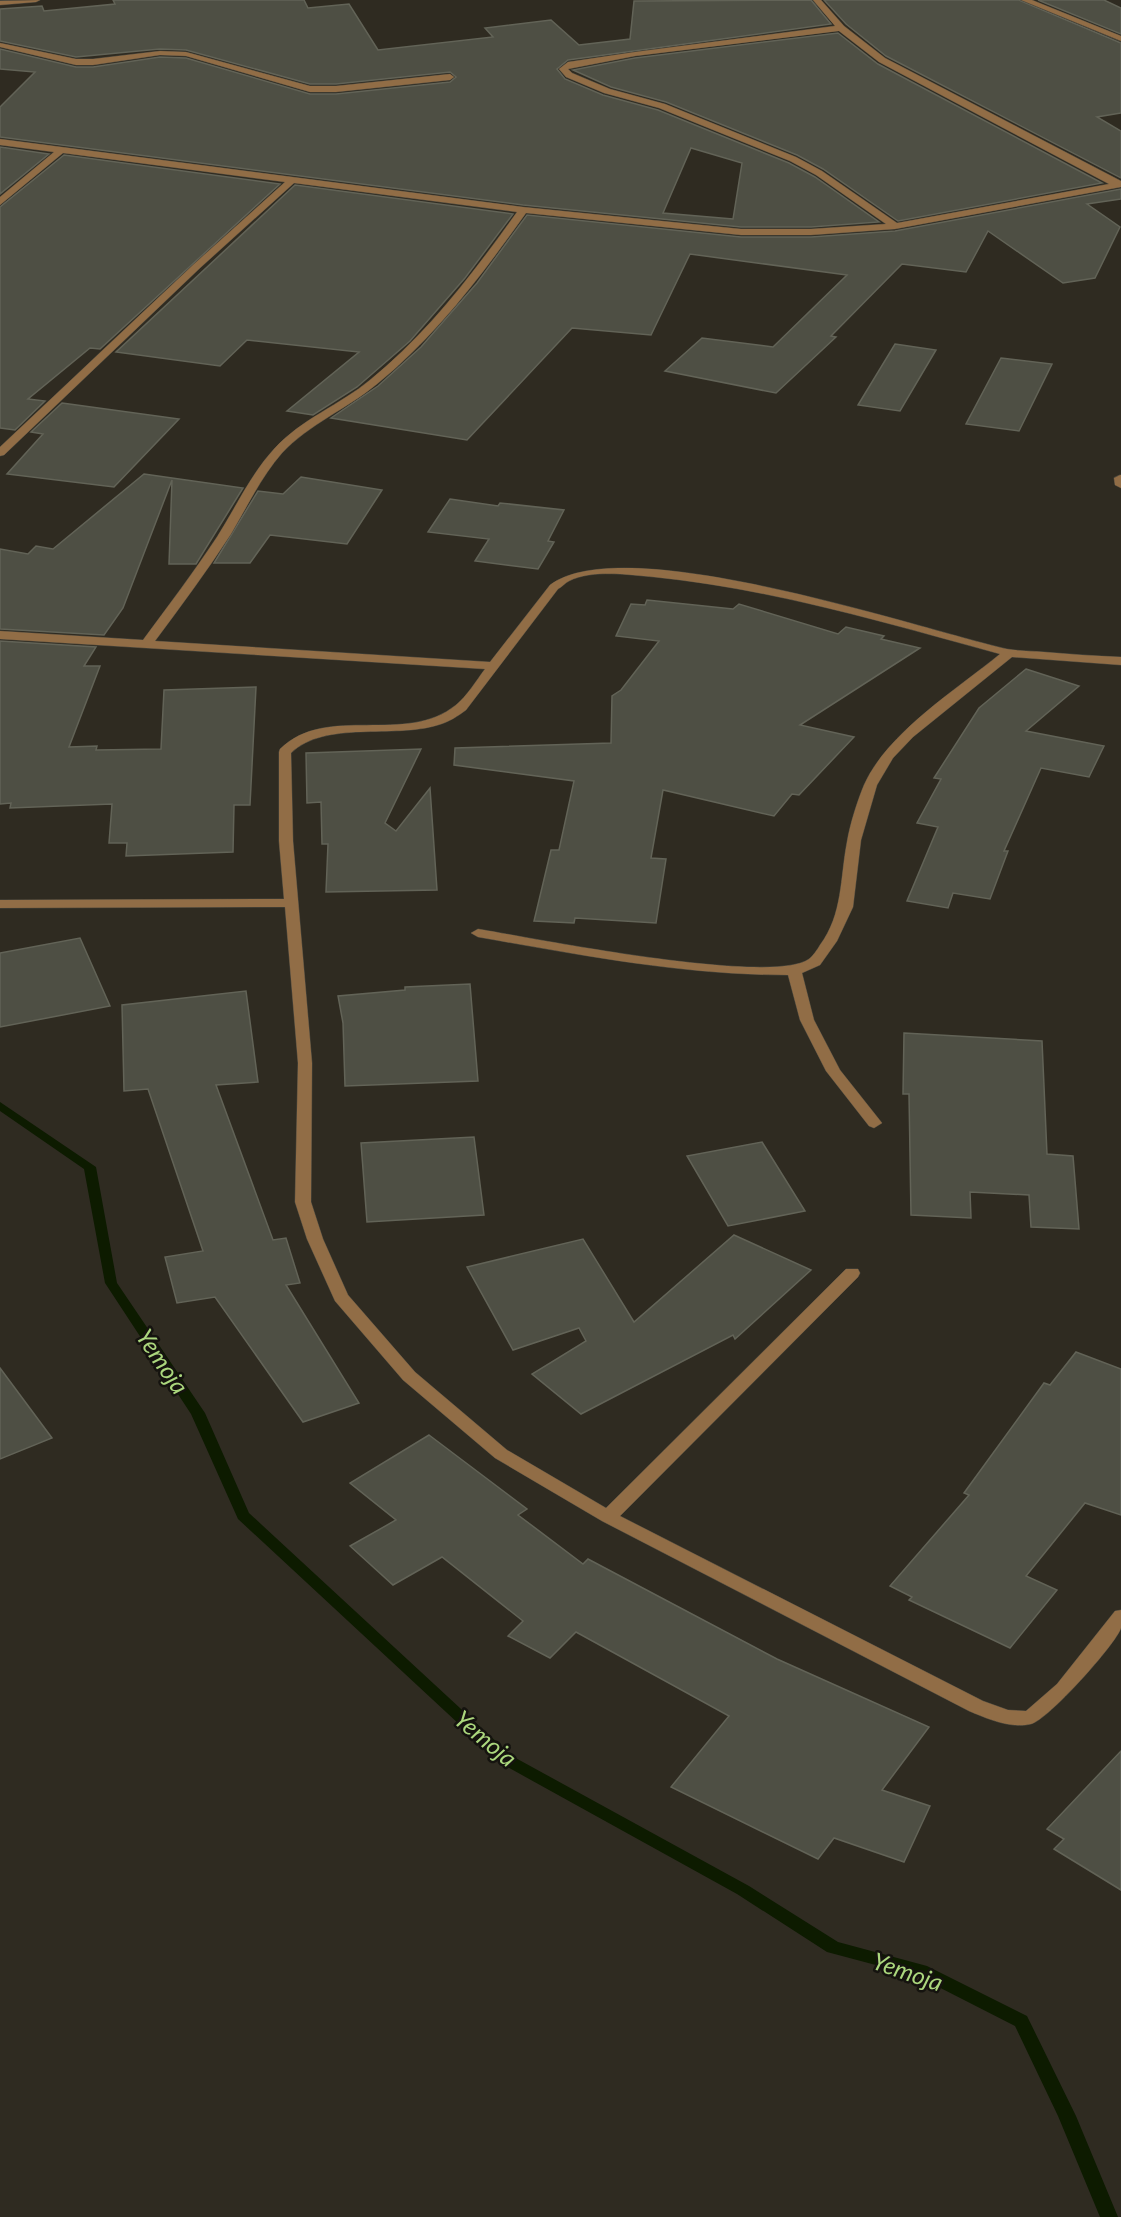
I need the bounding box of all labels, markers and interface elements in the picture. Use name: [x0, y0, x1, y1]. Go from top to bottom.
water label: Yemoja: [131, 1323, 195, 1399]
water label: Yemoja: [449, 1704, 523, 1772]
water label: Yemoja: [869, 1946, 947, 1996]

